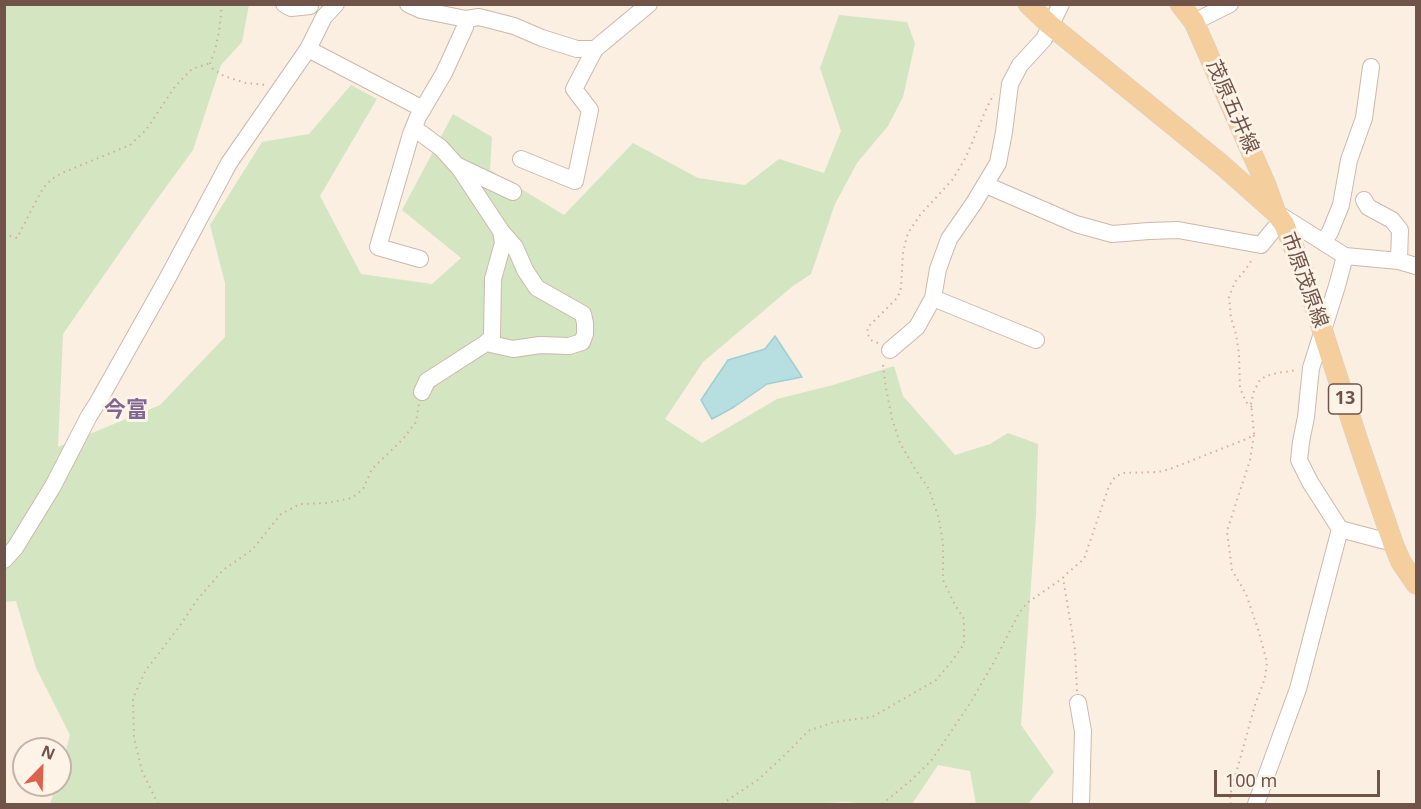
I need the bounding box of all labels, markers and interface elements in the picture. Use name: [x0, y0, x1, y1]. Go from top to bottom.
street label: 茂原五井線: [1201, 56, 1263, 158]
street label: 市原茂原線: [1276, 229, 1332, 331]
road number: 13: [1328, 384, 1362, 414]
district label: 今富: [104, 398, 148, 424]
north arrow: [12, 737, 72, 797]
text: N: [38, 740, 59, 765]
scale bar: [1217, 758, 1384, 796]
text: 100 m: [1225, 768, 1277, 792]

